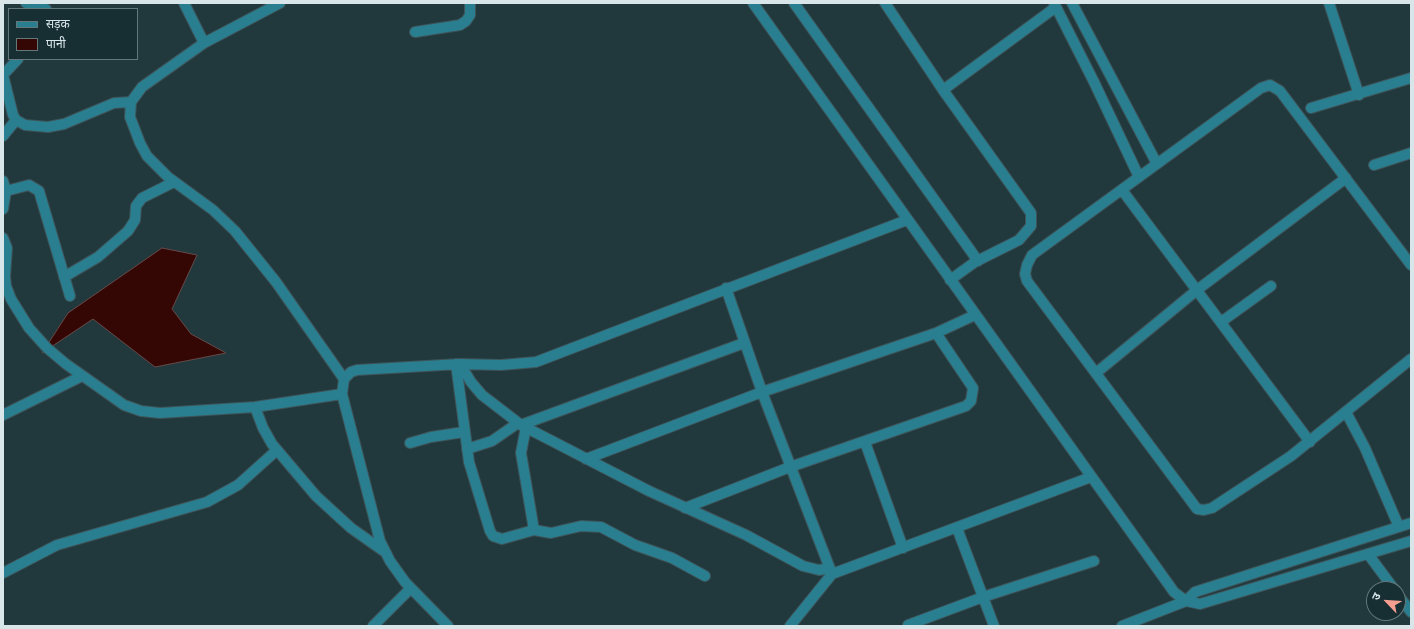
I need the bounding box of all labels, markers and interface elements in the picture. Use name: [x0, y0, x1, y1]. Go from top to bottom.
legend: [8, 8, 138, 60]
text: सड़क: [46, 16, 70, 31]
text: पानी: [46, 36, 66, 51]
north arrow: [1366, 581, 1406, 621]
text: उ: [1368, 590, 1383, 602]

